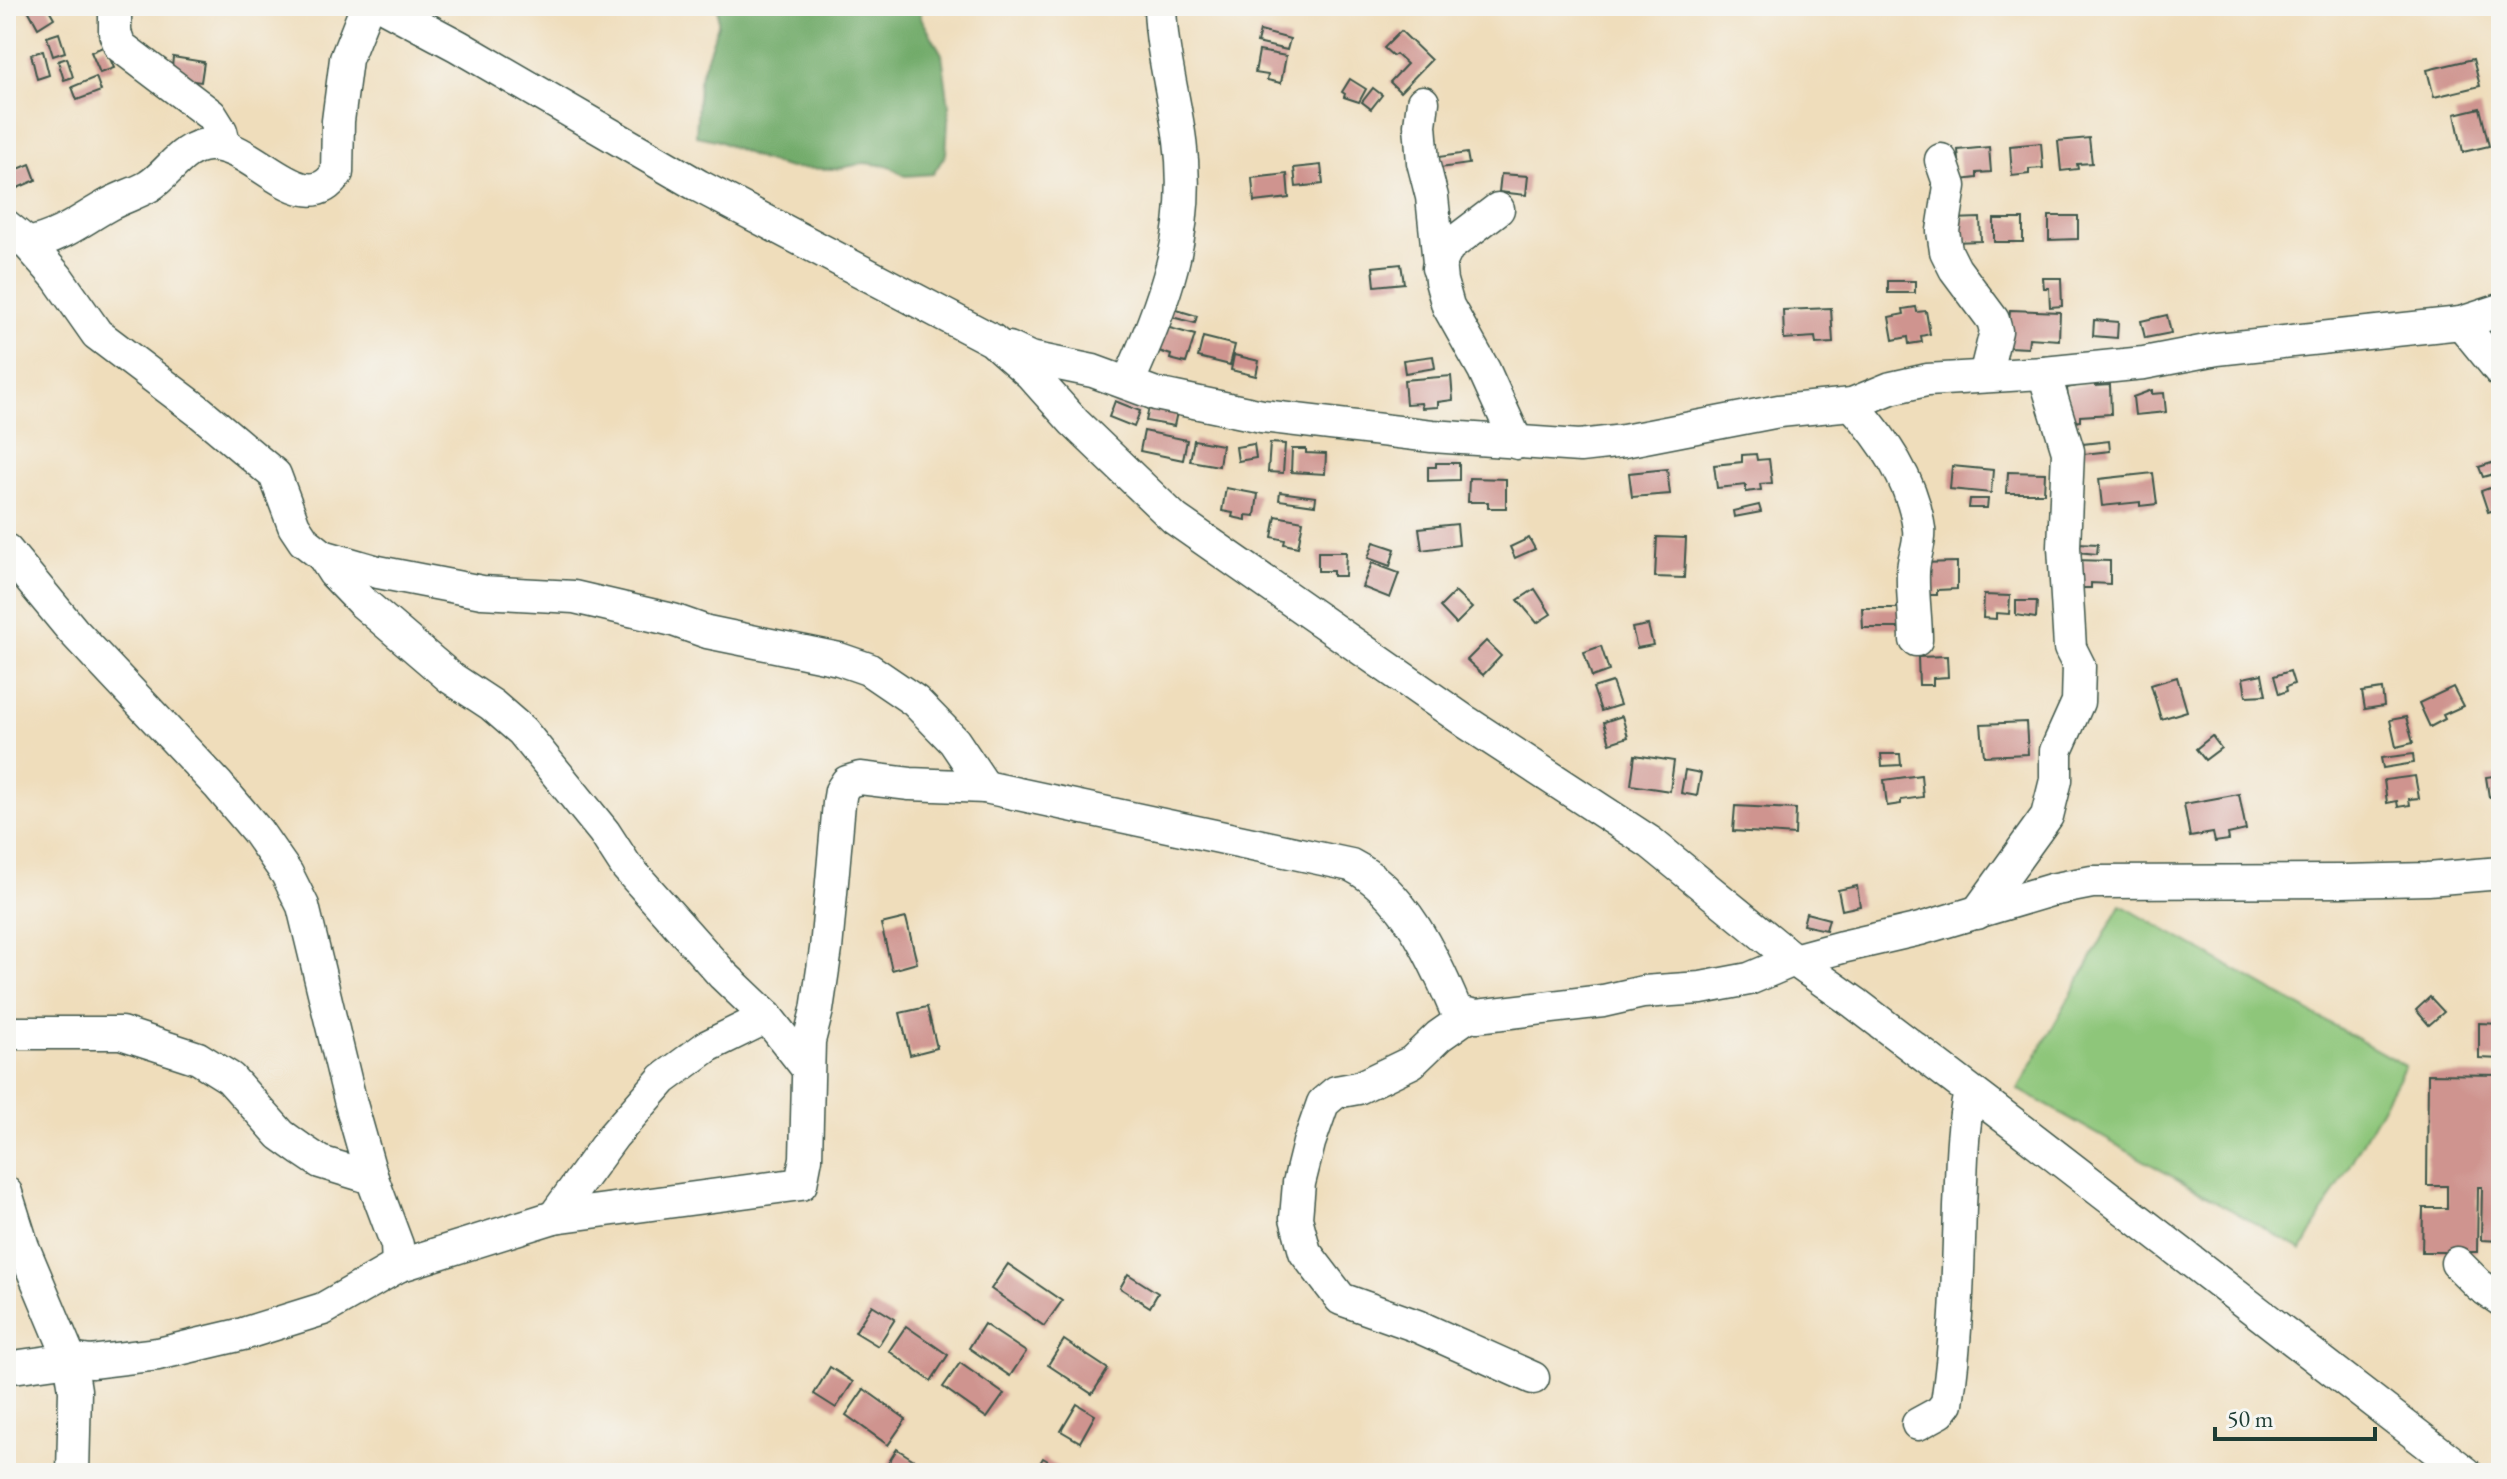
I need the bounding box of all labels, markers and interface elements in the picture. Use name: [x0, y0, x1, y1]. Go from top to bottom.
scale bar: [2215, 1391, 2375, 1441]
text: 50 m: [2227, 1403, 2274, 1434]

